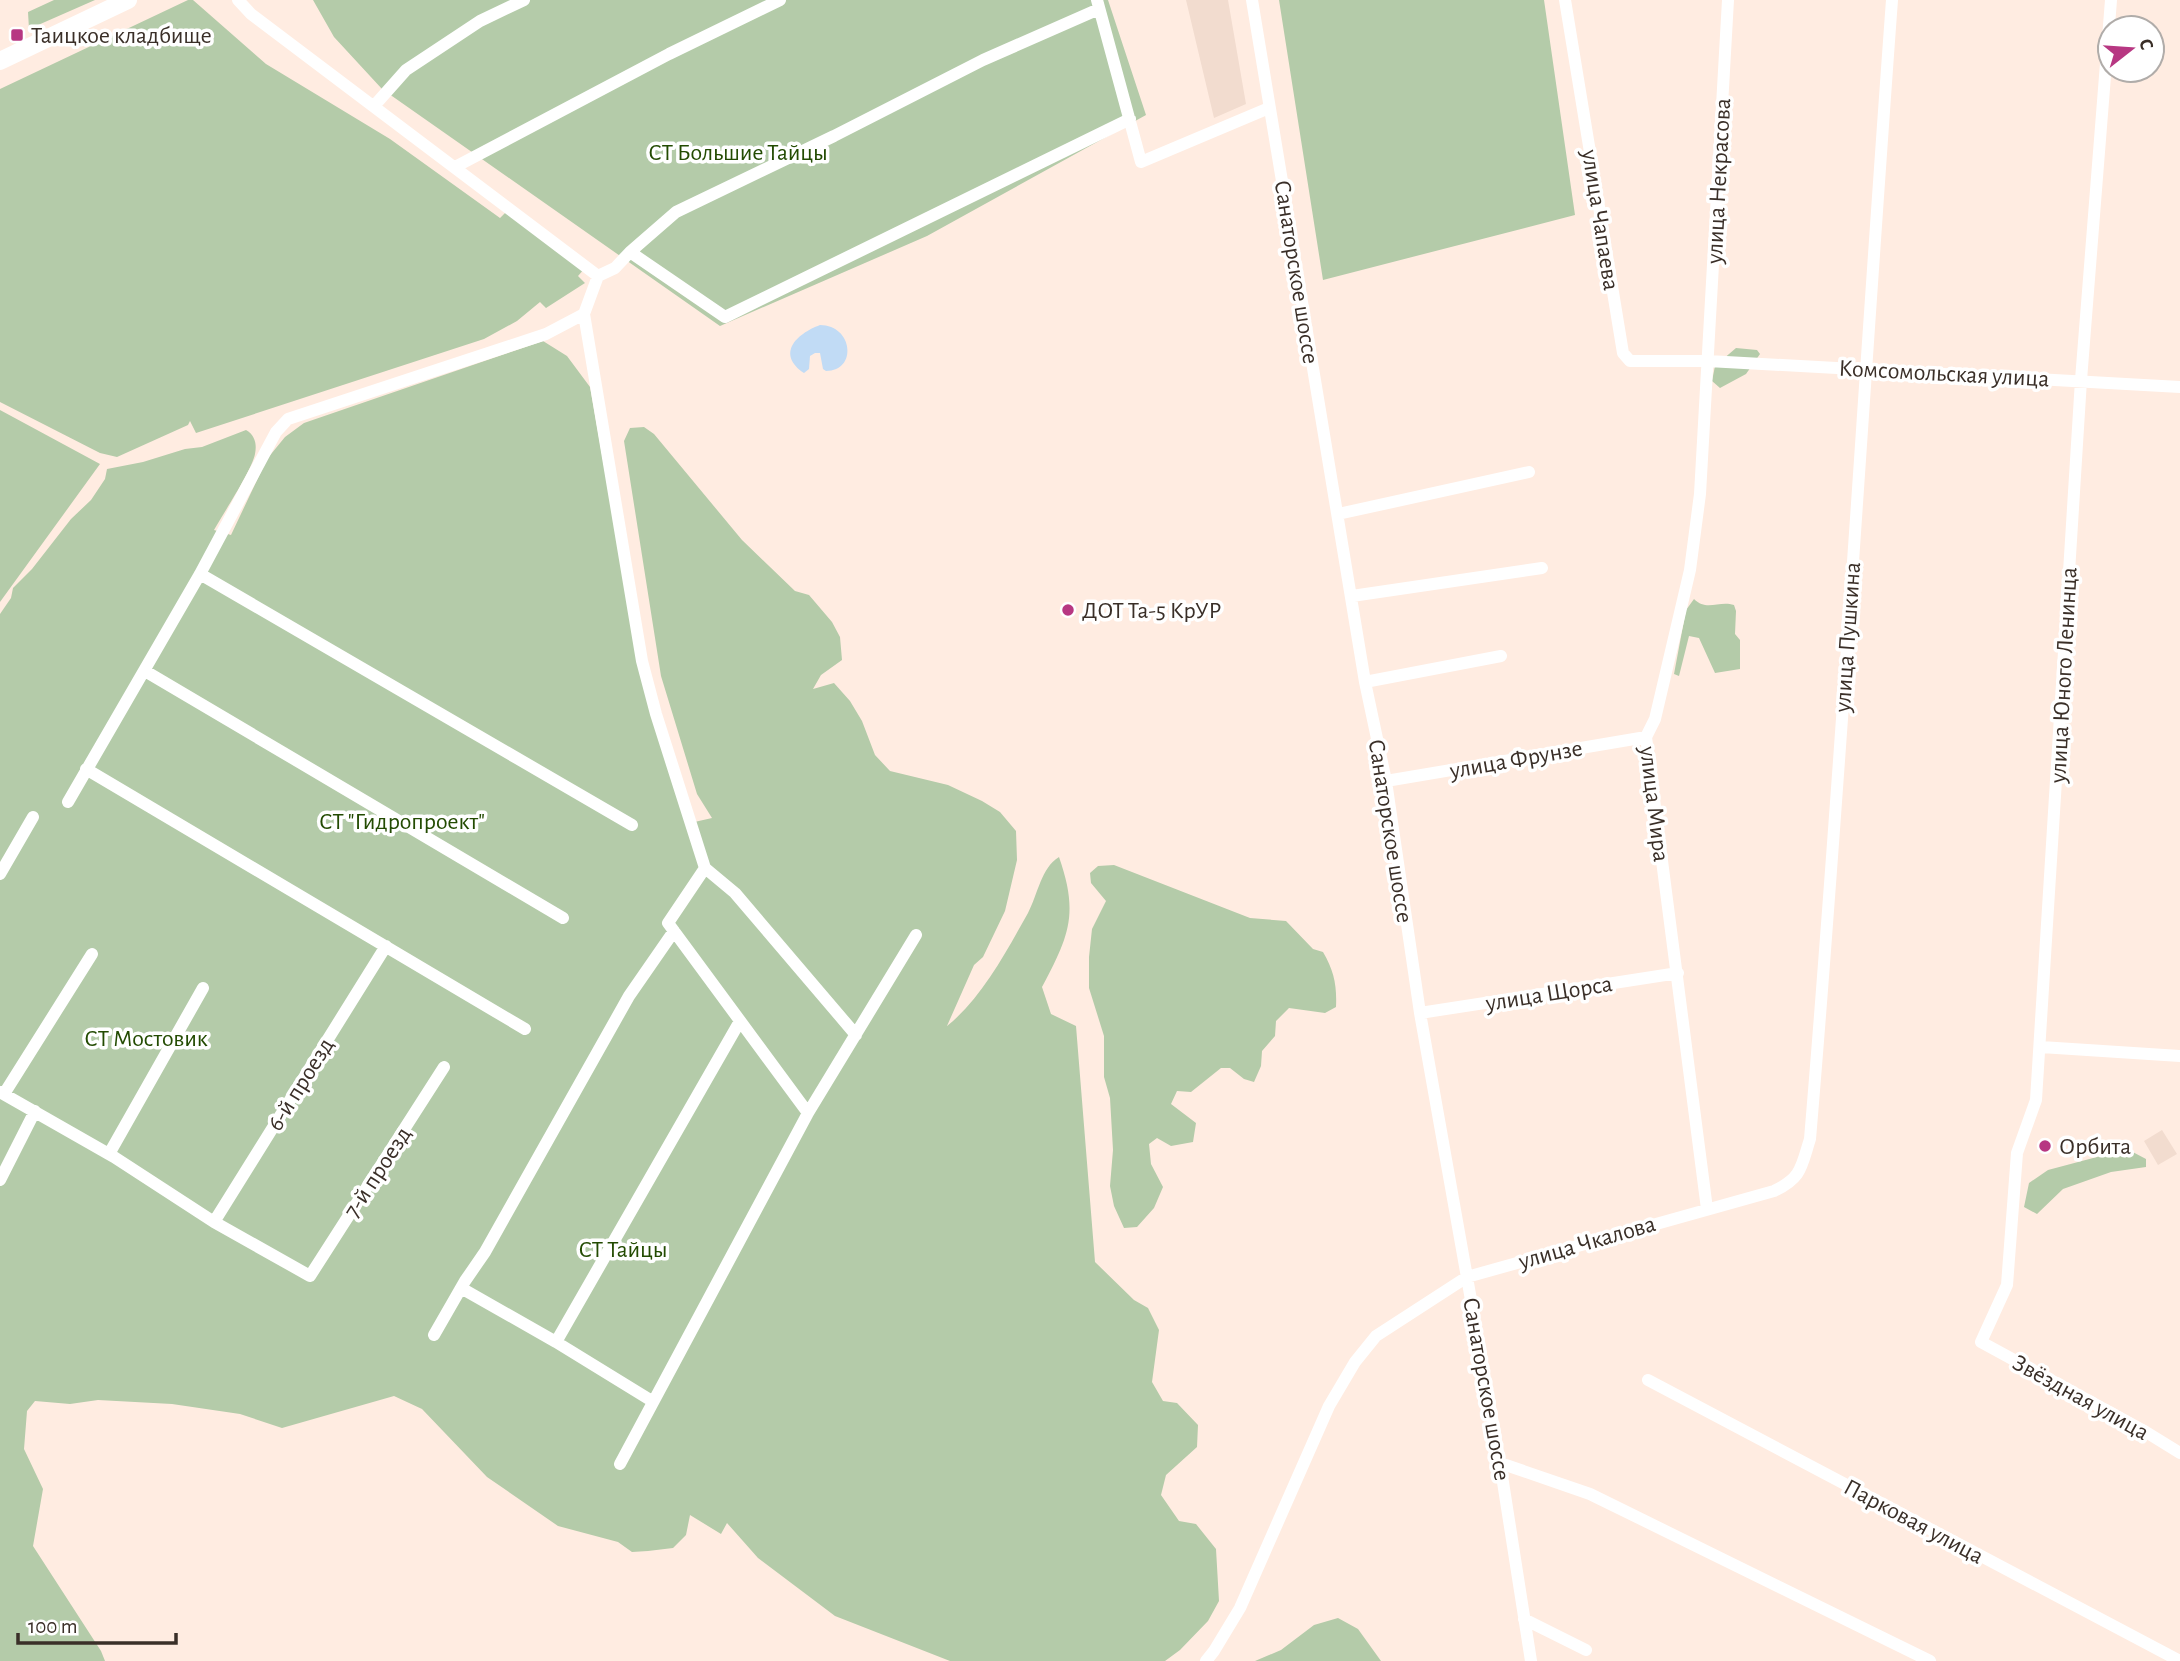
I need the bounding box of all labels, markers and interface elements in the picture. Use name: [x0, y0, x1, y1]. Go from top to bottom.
north arrow: [2096, 14, 2166, 84]
place label: Таицкое кладбище: [31, 24, 212, 48]
marker: Таицкое кладбище: [9, 27, 25, 43]
text: С: [2135, 37, 2156, 52]
street label: улица Некрасова: [1703, 98, 1735, 266]
park label: СТ Большие Тайцы: [648, 141, 828, 165]
street label: улица Чапаева: [1577, 147, 1623, 292]
street label: Санаторское шоссе: [1270, 179, 1322, 366]
street label: Комсомольская улица: [1838, 356, 2050, 392]
street label: улица Пушкина: [1831, 561, 1865, 714]
street label: улица Юного Ленинца: [2046, 566, 2082, 785]
place label: ДОТ Та-5 КрУР: [1082, 599, 1221, 623]
marker: ДОТ Та-5 КрУР: [1060, 602, 1076, 618]
street label: улица Фрунзе: [1447, 736, 1584, 784]
street label: Санаторское шоссе: [1364, 738, 1416, 925]
street label: улица Мира: [1635, 744, 1673, 863]
park label: СТ "Гидропроект": [319, 810, 485, 834]
street label: улица Щорса: [1483, 972, 1614, 1016]
park label: СТ Мостовик: [84, 1027, 208, 1051]
street label: 6-й проезд: [263, 1034, 339, 1135]
street label: 7-й проезд: [340, 1123, 416, 1222]
place label: Орбита: [2059, 1135, 2131, 1159]
marker: Орбита: [2037, 1138, 2053, 1154]
street label: улица Чкалова: [1515, 1212, 1658, 1274]
park label: СТ Тайцы: [578, 1238, 668, 1262]
street label: Санаторское шоссе: [1458, 1296, 1514, 1483]
street label: Звёздная улица: [2008, 1351, 2153, 1445]
street label: Парковая улица: [1840, 1475, 1987, 1569]
scale bar: [18, 1602, 175, 1646]
text: 100 m: [28, 1616, 78, 1637]

